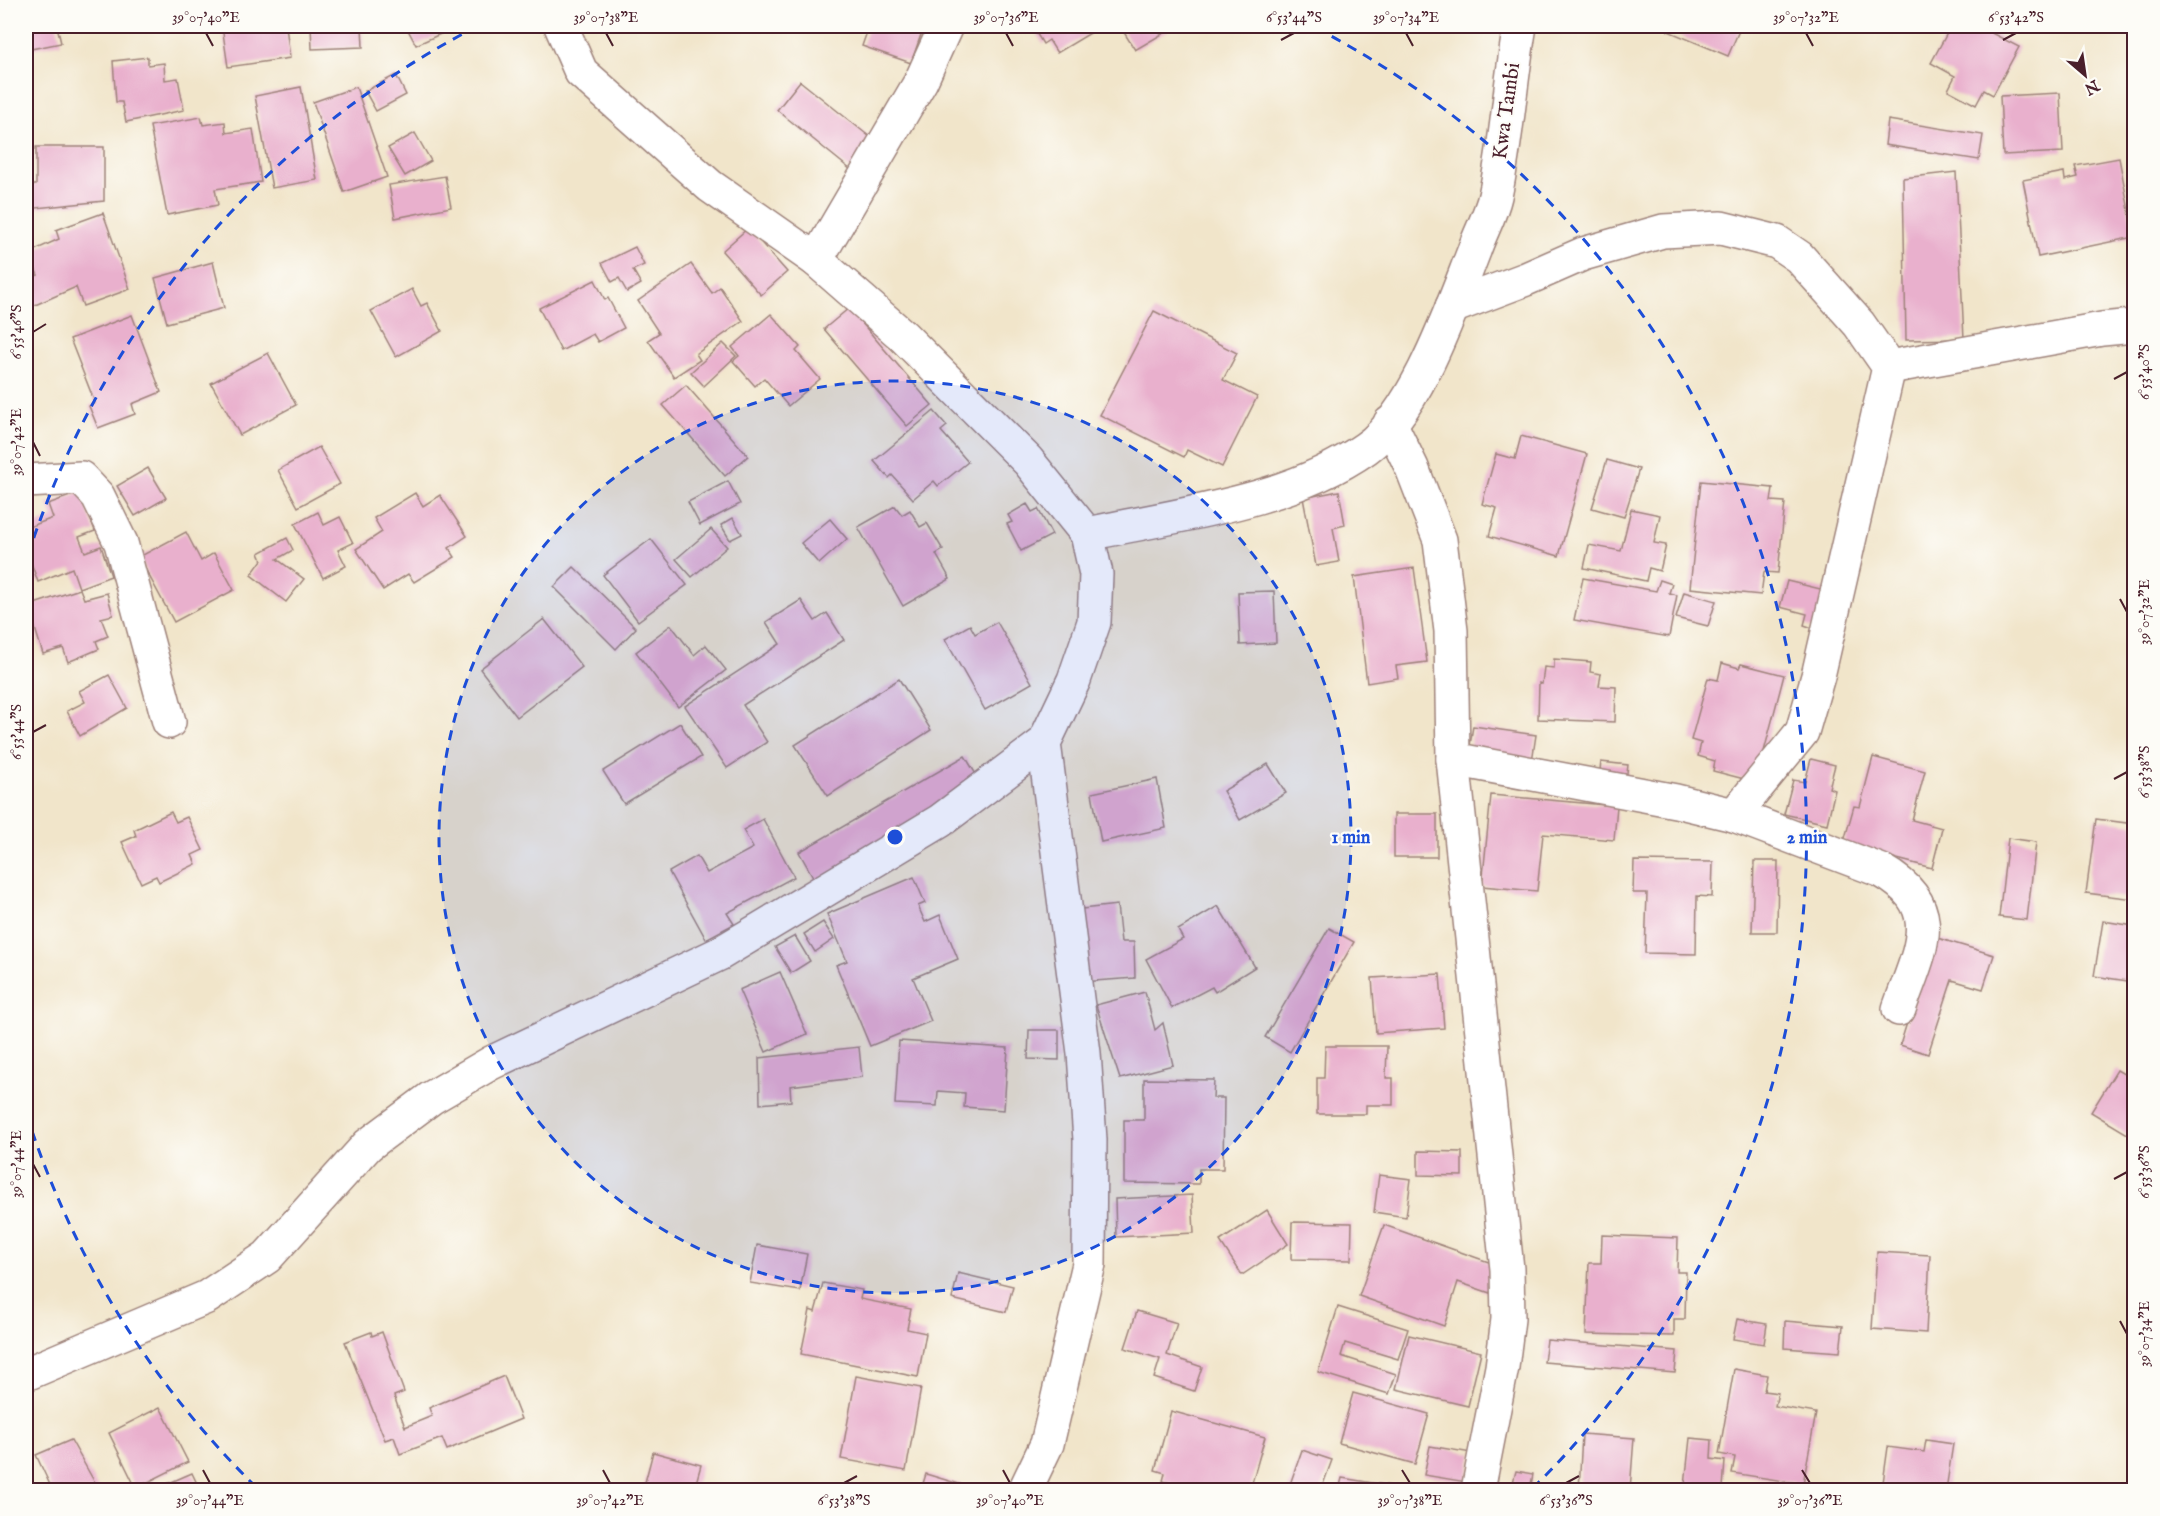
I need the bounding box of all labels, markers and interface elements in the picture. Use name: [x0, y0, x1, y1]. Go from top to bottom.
text: 39°07'40"E: [172, 8, 240, 27]
text: 39°07'38"E: [574, 8, 638, 27]
text: 39°07'36"E: [973, 8, 1039, 27]
text: 6°53'44"S: [1266, 8, 1322, 27]
text: 39°07'34"E: [1373, 8, 1439, 27]
text: 39°07'32"E: [1773, 8, 1839, 27]
text: 6°53'42"S: [1988, 8, 2044, 27]
north arrow: [2055, 45, 2115, 105]
street label: Kwa Tambi: [1487, 61, 1527, 161]
text: N: [2080, 74, 2103, 99]
text: 6°53'46"S: [7, 304, 26, 360]
text: 6°53'40"S: [2135, 344, 2154, 400]
text: 39°07'42"E: [7, 408, 26, 476]
text: 39°07'32"E: [2135, 579, 2154, 645]
text: 6°53'44"S: [7, 704, 26, 760]
text: 6°53'38"S: [2135, 746, 2154, 798]
centre of rings: [885, 827, 905, 847]
text: 1 min: [1332, 827, 1371, 850]
text: 2 min: [1787, 827, 1828, 850]
text: 39°07'44"E: [7, 1130, 26, 1198]
text: 6°53'36"S: [2135, 1145, 2154, 1199]
text: 39°07'34"E: [2135, 1301, 2154, 1367]
text: 39°07'44"E: [176, 1491, 244, 1510]
text: 39°07'42"E: [576, 1491, 644, 1510]
text: 6°53'38"S: [818, 1491, 870, 1510]
text: 39°07'40"E: [976, 1491, 1044, 1510]
text: 39°07'38"E: [1378, 1491, 1442, 1510]
text: 6°53'36"S: [1539, 1491, 1593, 1510]
text: 39°07'36"E: [1777, 1491, 1843, 1510]

